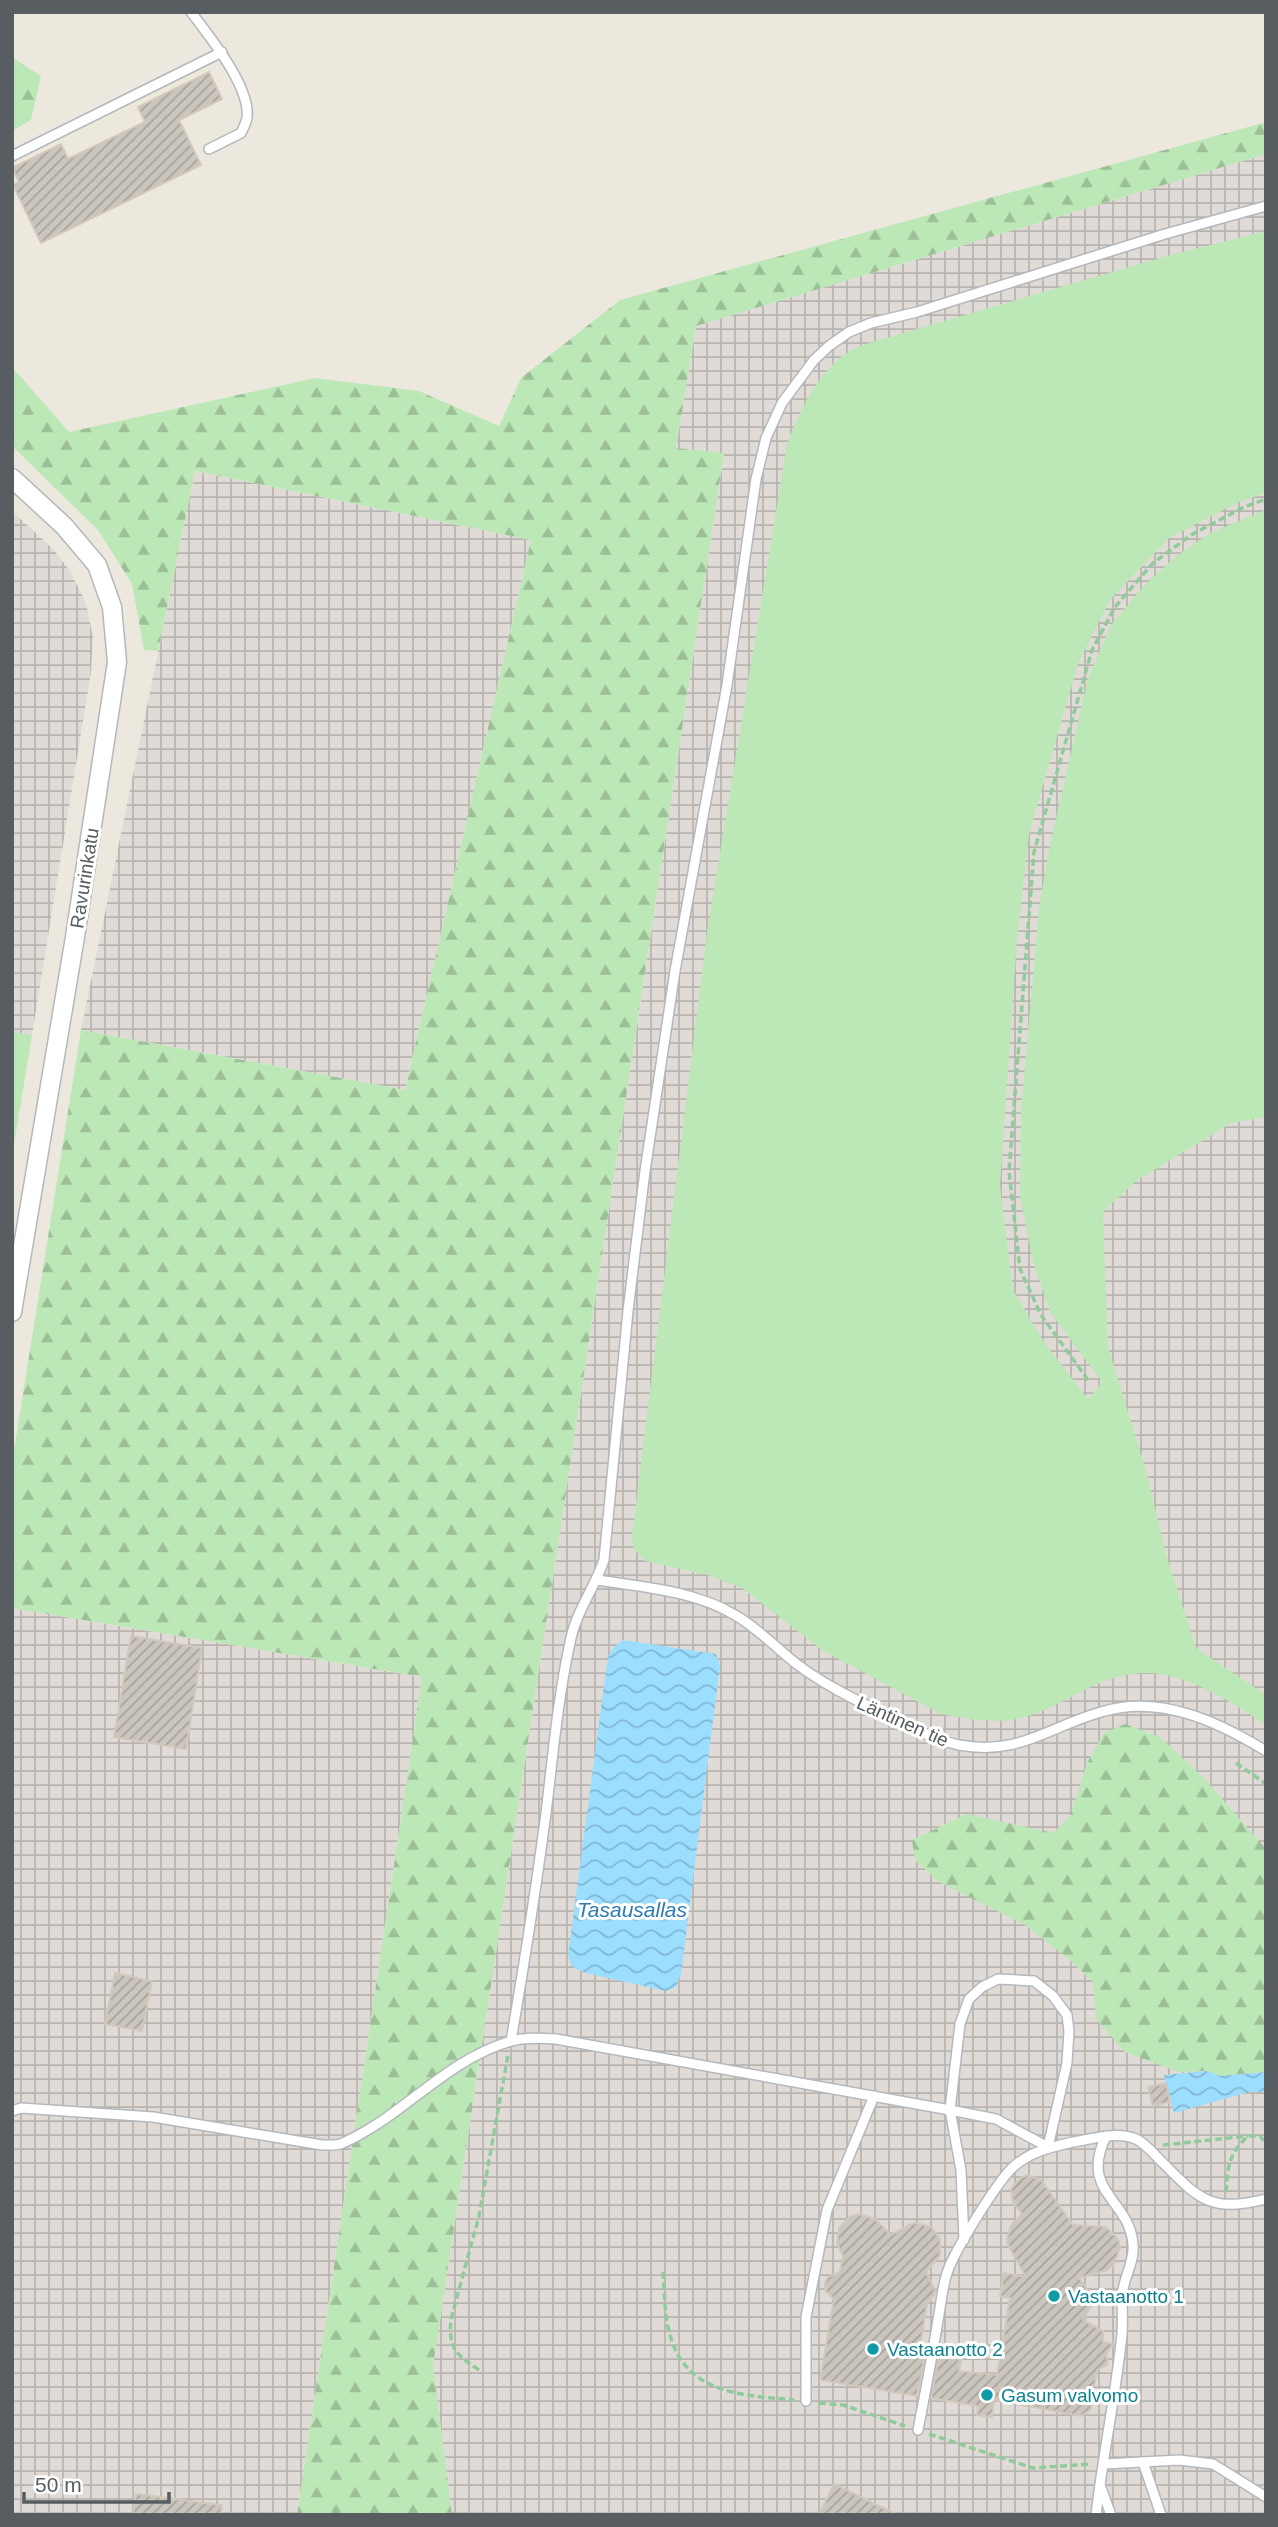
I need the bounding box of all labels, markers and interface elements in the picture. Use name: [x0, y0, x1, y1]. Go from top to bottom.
street label: Ravurinkatu: [66, 826, 103, 930]
street label: Läntinen tie: [854, 1692, 952, 1751]
water label: Tasausallas: [577, 1898, 688, 1921]
place label: Vastaanotto 1: [1068, 2286, 1184, 2307]
marker: Vastaanotto 1: [1046, 2288, 1062, 2304]
place label: Vastaanotto 2: [887, 2339, 1003, 2360]
marker: Vastaanotto 2: [865, 2341, 881, 2357]
place label: Gasum valvomo: [1001, 2385, 1138, 2406]
marker: Gasum valvomo: [979, 2387, 995, 2403]
scale bar: [24, 2460, 170, 2504]
text: 50 m: [35, 2473, 82, 2496]

